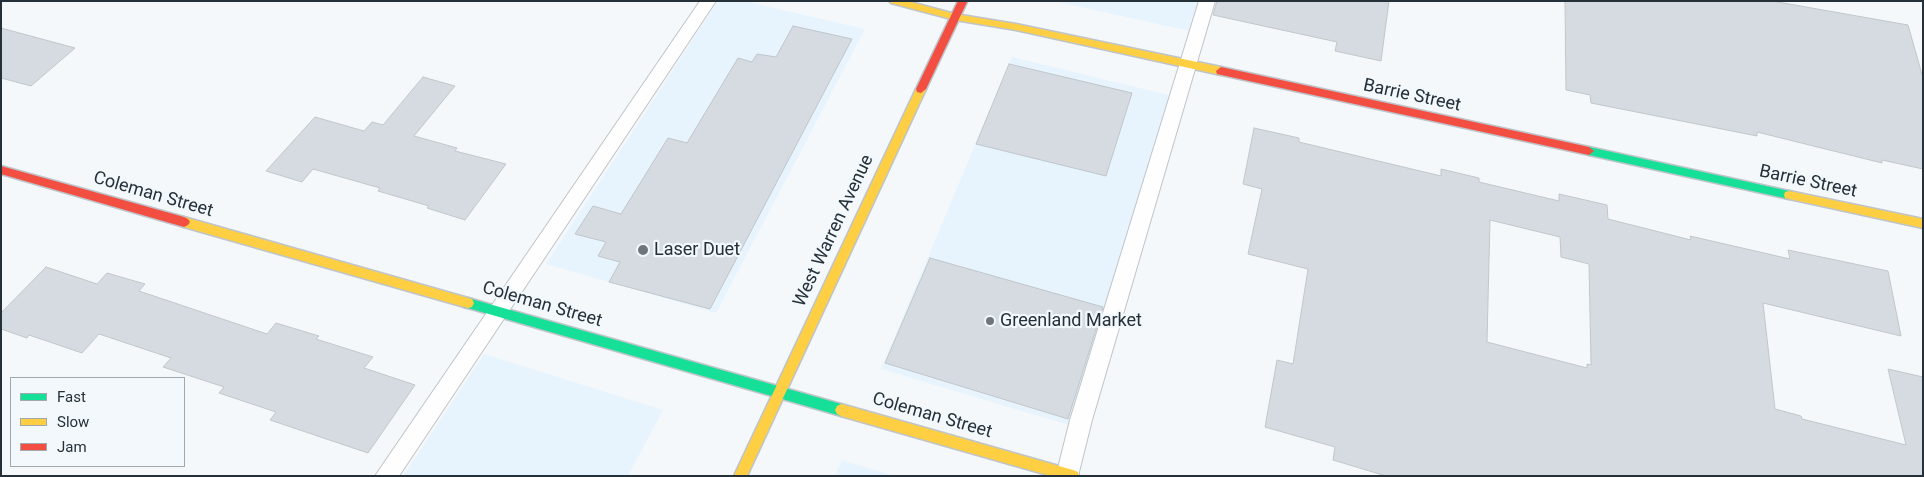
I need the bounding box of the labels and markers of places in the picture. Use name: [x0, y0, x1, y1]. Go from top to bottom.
place label: Laser Duet: [654, 239, 740, 261]
marker: Laser Duet: [636, 243, 650, 257]
place label: Greenland Market: [1000, 310, 1142, 332]
marker: Greenland Market: [984, 315, 996, 327]

